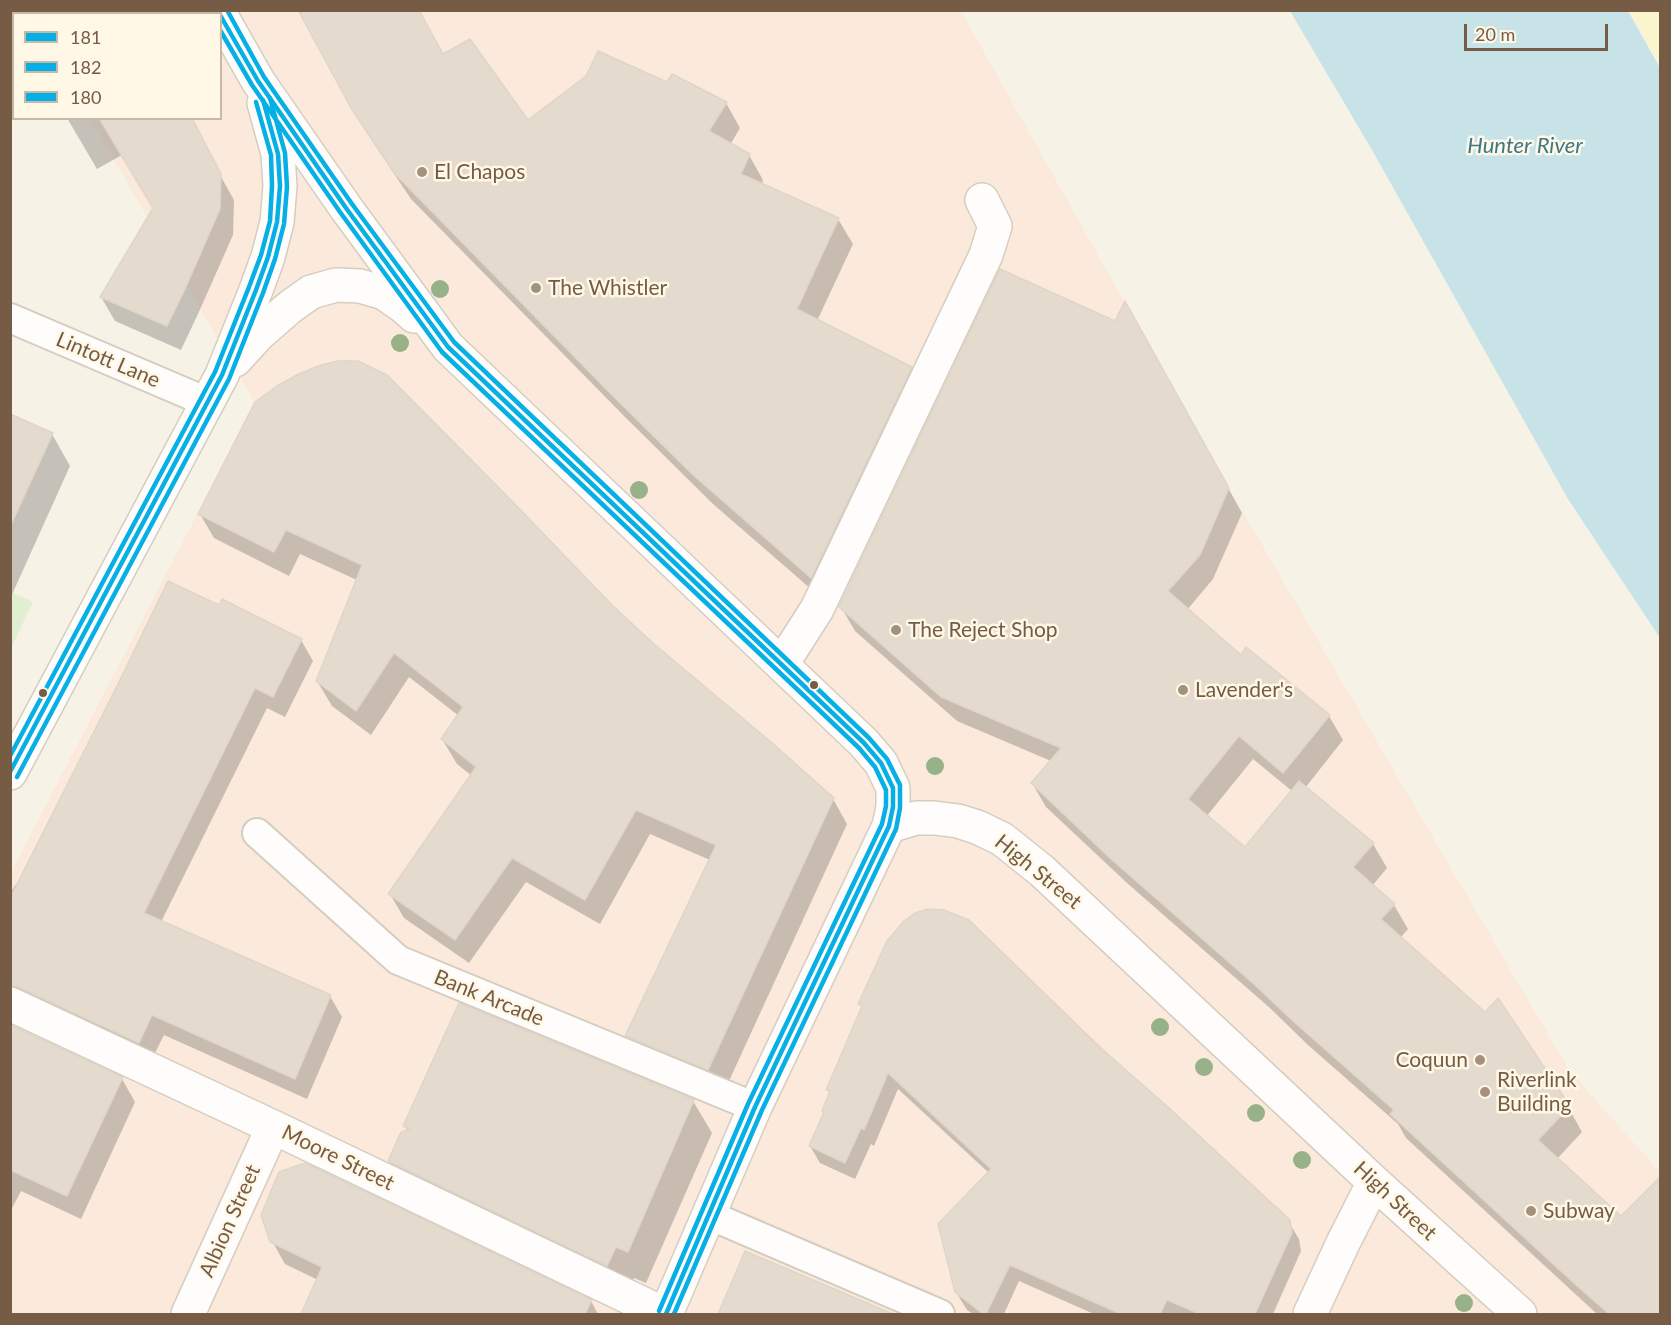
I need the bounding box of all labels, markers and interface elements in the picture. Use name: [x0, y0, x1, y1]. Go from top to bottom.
legend: [12, 12, 222, 120]
scale bar: [1467, 12, 1611, 50]
text: 20 m: [1475, 23, 1515, 45]
text: 181: [70, 26, 101, 48]
text: 182: [70, 56, 101, 78]
text: 180: [70, 86, 101, 108]
water label: Hunter River: [1467, 133, 1583, 159]
place label: El Chapos: [434, 159, 525, 185]
marker: El Chapos: [415, 165, 429, 179]
place label: The Whistler: [548, 275, 667, 301]
marker: The Whistler: [529, 281, 543, 295]
street label: Lintott Lane: [52, 327, 164, 393]
place label: The Reject Shop: [908, 617, 1058, 643]
marker: The Reject Shop: [889, 623, 903, 637]
place label: Lavender's: [1195, 677, 1293, 703]
unlabelled marker: [808, 679, 820, 691]
marker: Lavender's: [1176, 683, 1190, 697]
unlabelled marker: [37, 687, 49, 699]
street label: High Street: [990, 829, 1086, 915]
street label: Bank Arcade: [430, 965, 548, 1031]
place label: Coquun: [1395, 1047, 1468, 1073]
marker: Coquun: [1473, 1053, 1487, 1067]
place label: Riverlink Building: [1497, 1067, 1577, 1117]
marker: Riverlink Building: [1478, 1085, 1492, 1099]
street label: Moore Street: [278, 1120, 398, 1196]
street label: High Street: [1348, 1156, 1442, 1246]
street label: Albion Street: [194, 1161, 266, 1281]
place label: Subway: [1543, 1198, 1615, 1224]
marker: Subway: [1524, 1204, 1538, 1218]

